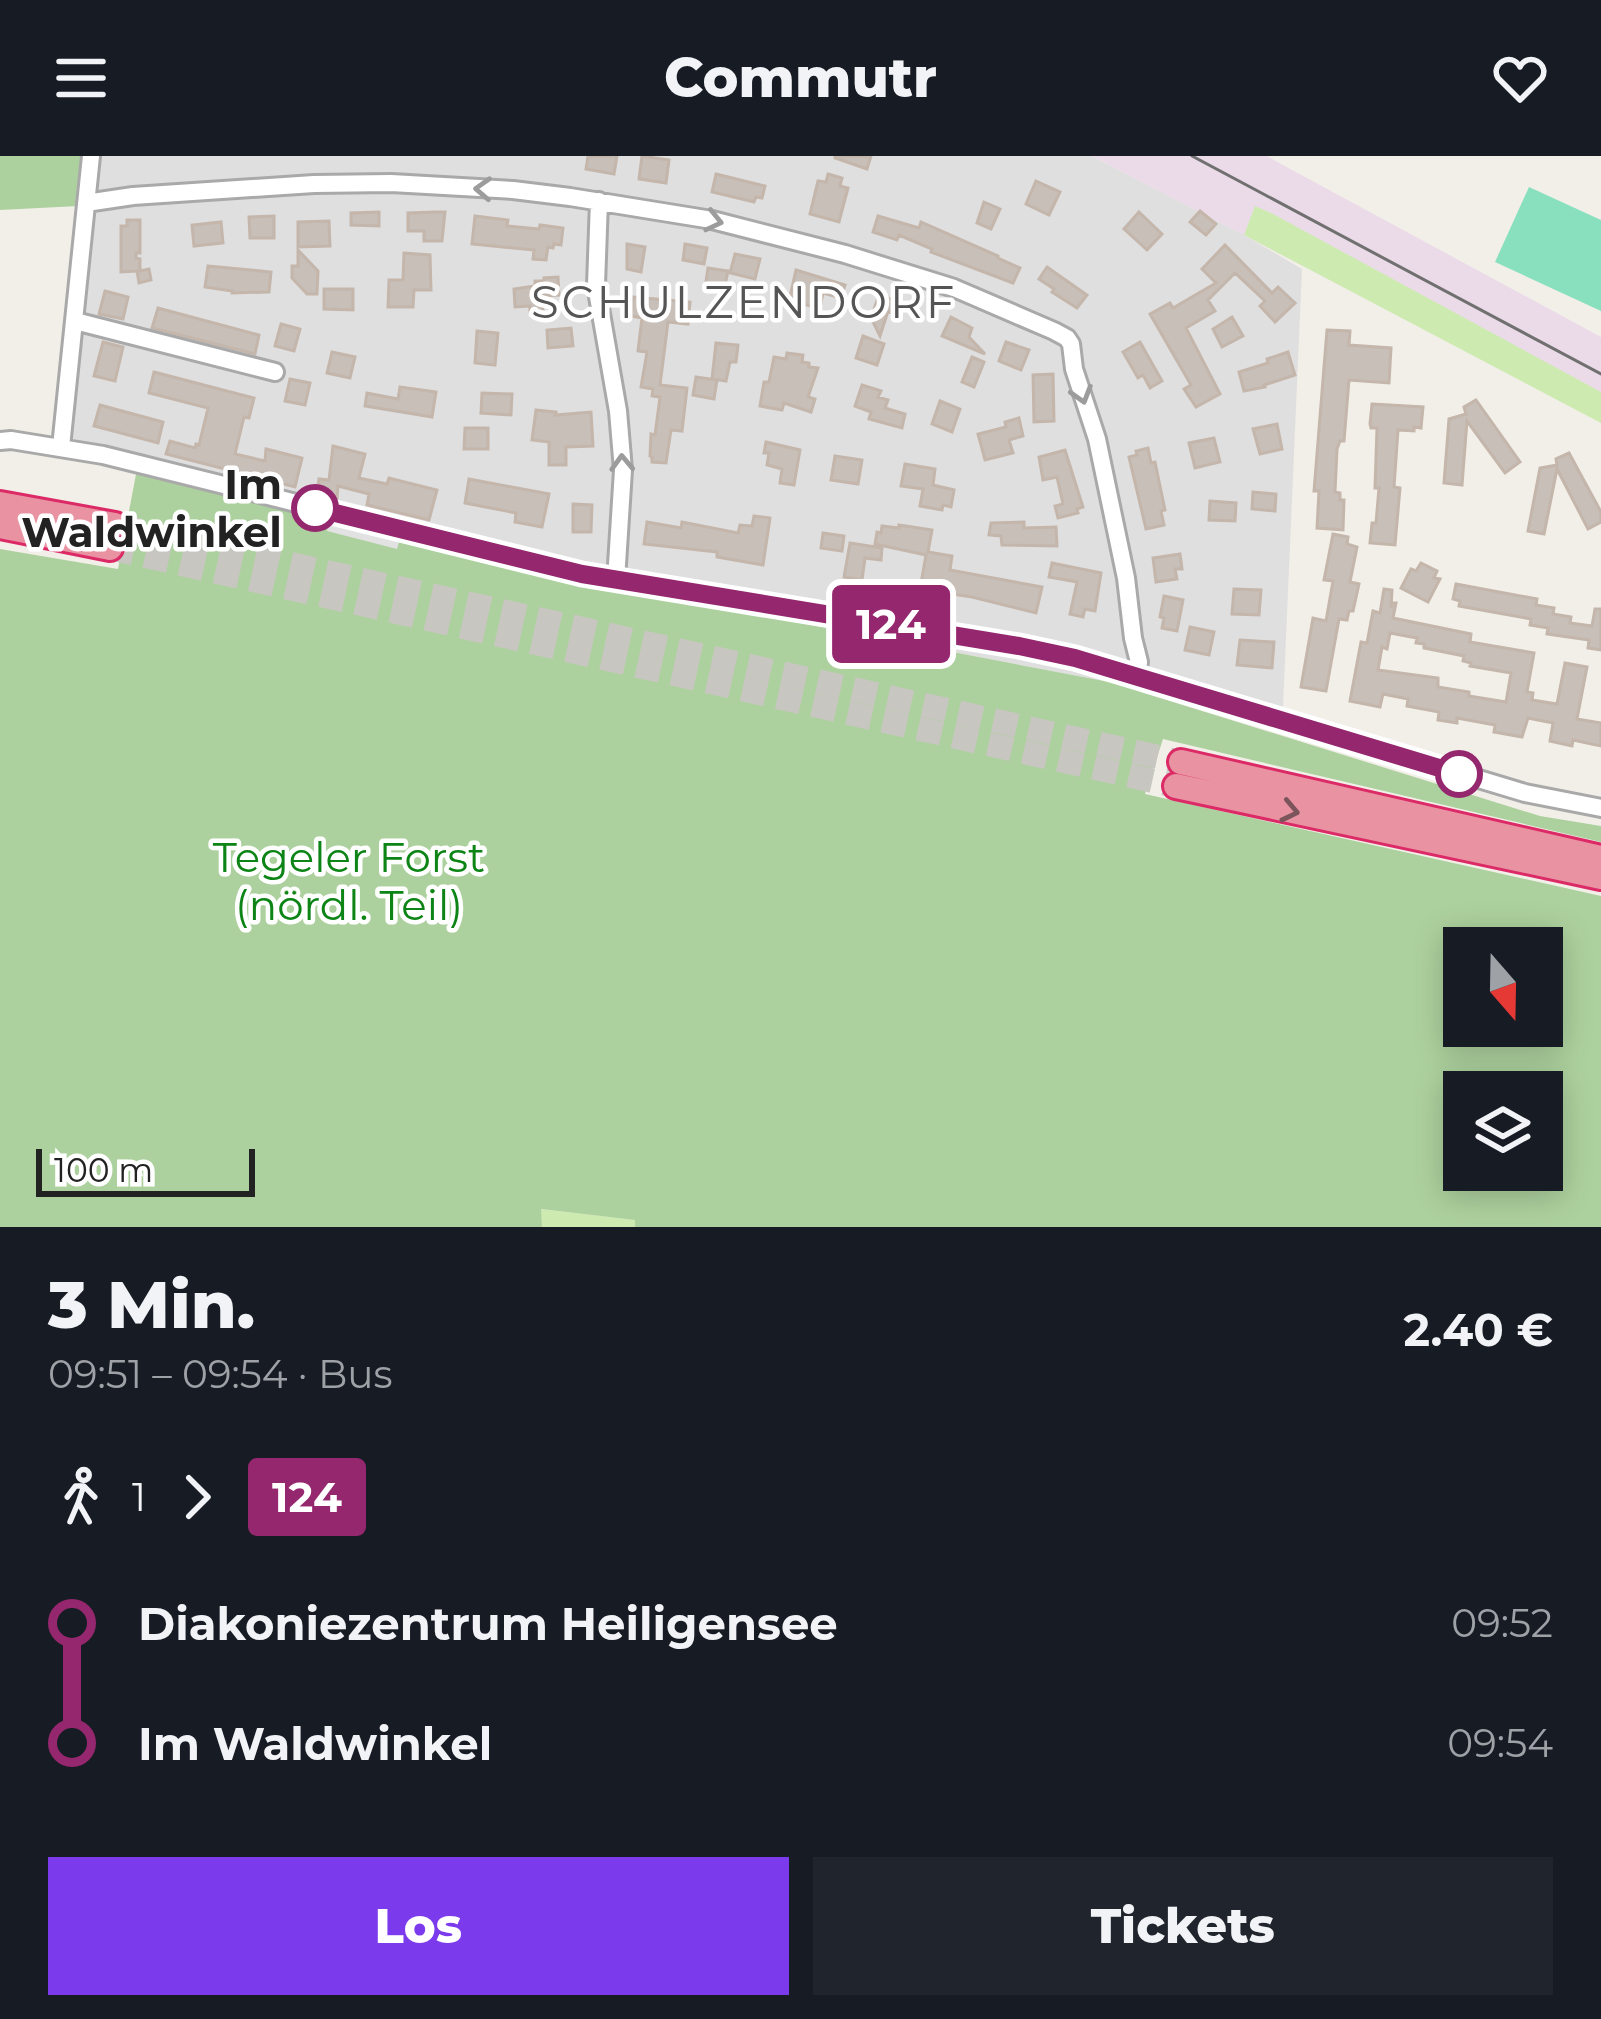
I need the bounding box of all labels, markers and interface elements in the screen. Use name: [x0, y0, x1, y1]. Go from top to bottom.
icon: menu: [48, 45, 114, 111]
text: Commutr: [664, 45, 937, 111]
icon: heart: [1487, 45, 1553, 111]
one-way arrow: [473, 176, 492, 202]
one-way arrow: [703, 208, 724, 233]
district label: SCHULZENDORF: [531, 274, 957, 329]
one-way arrow: [1068, 384, 1093, 405]
one-way arrow: [609, 453, 635, 472]
place label: Im Waldwinkel: [21, 458, 282, 558]
marker: Im Waldwinkel: [293, 486, 337, 530]
line badge: 124: [822, 585, 960, 663]
text: 124: [856, 598, 926, 650]
unlabelled marker: [1437, 752, 1481, 796]
one-way arrow: [1280, 798, 1300, 823]
park label: Tegeler Forst (nördl. Teil): [213, 831, 485, 931]
north arrow: [1443, 927, 1563, 1047]
map controls: [1443, 927, 1563, 1191]
button: layers: [1443, 1071, 1563, 1191]
scale bar: [36, 1143, 255, 1196]
text: 100 m: [54, 1150, 153, 1190]
text: 3 Min.: [48, 1264, 255, 1345]
text: 2.40 €: [1403, 1302, 1553, 1357]
text: 09:51 – 09:54 · Bus: [48, 1350, 393, 1398]
icon: walk: [48, 1464, 114, 1530]
icon: forward: [164, 1464, 230, 1530]
text: 124: [272, 1471, 342, 1523]
text: 1: [132, 1473, 146, 1521]
text: Diakoniezentrum Heiligensee: [138, 1596, 838, 1651]
text: 09:52: [1451, 1599, 1553, 1647]
text: Im Waldwinkel: [138, 1716, 492, 1771]
text: 09:54: [1447, 1719, 1553, 1767]
button: Los: [48, 1857, 789, 1995]
button: Tickets: [813, 1857, 1553, 1995]

